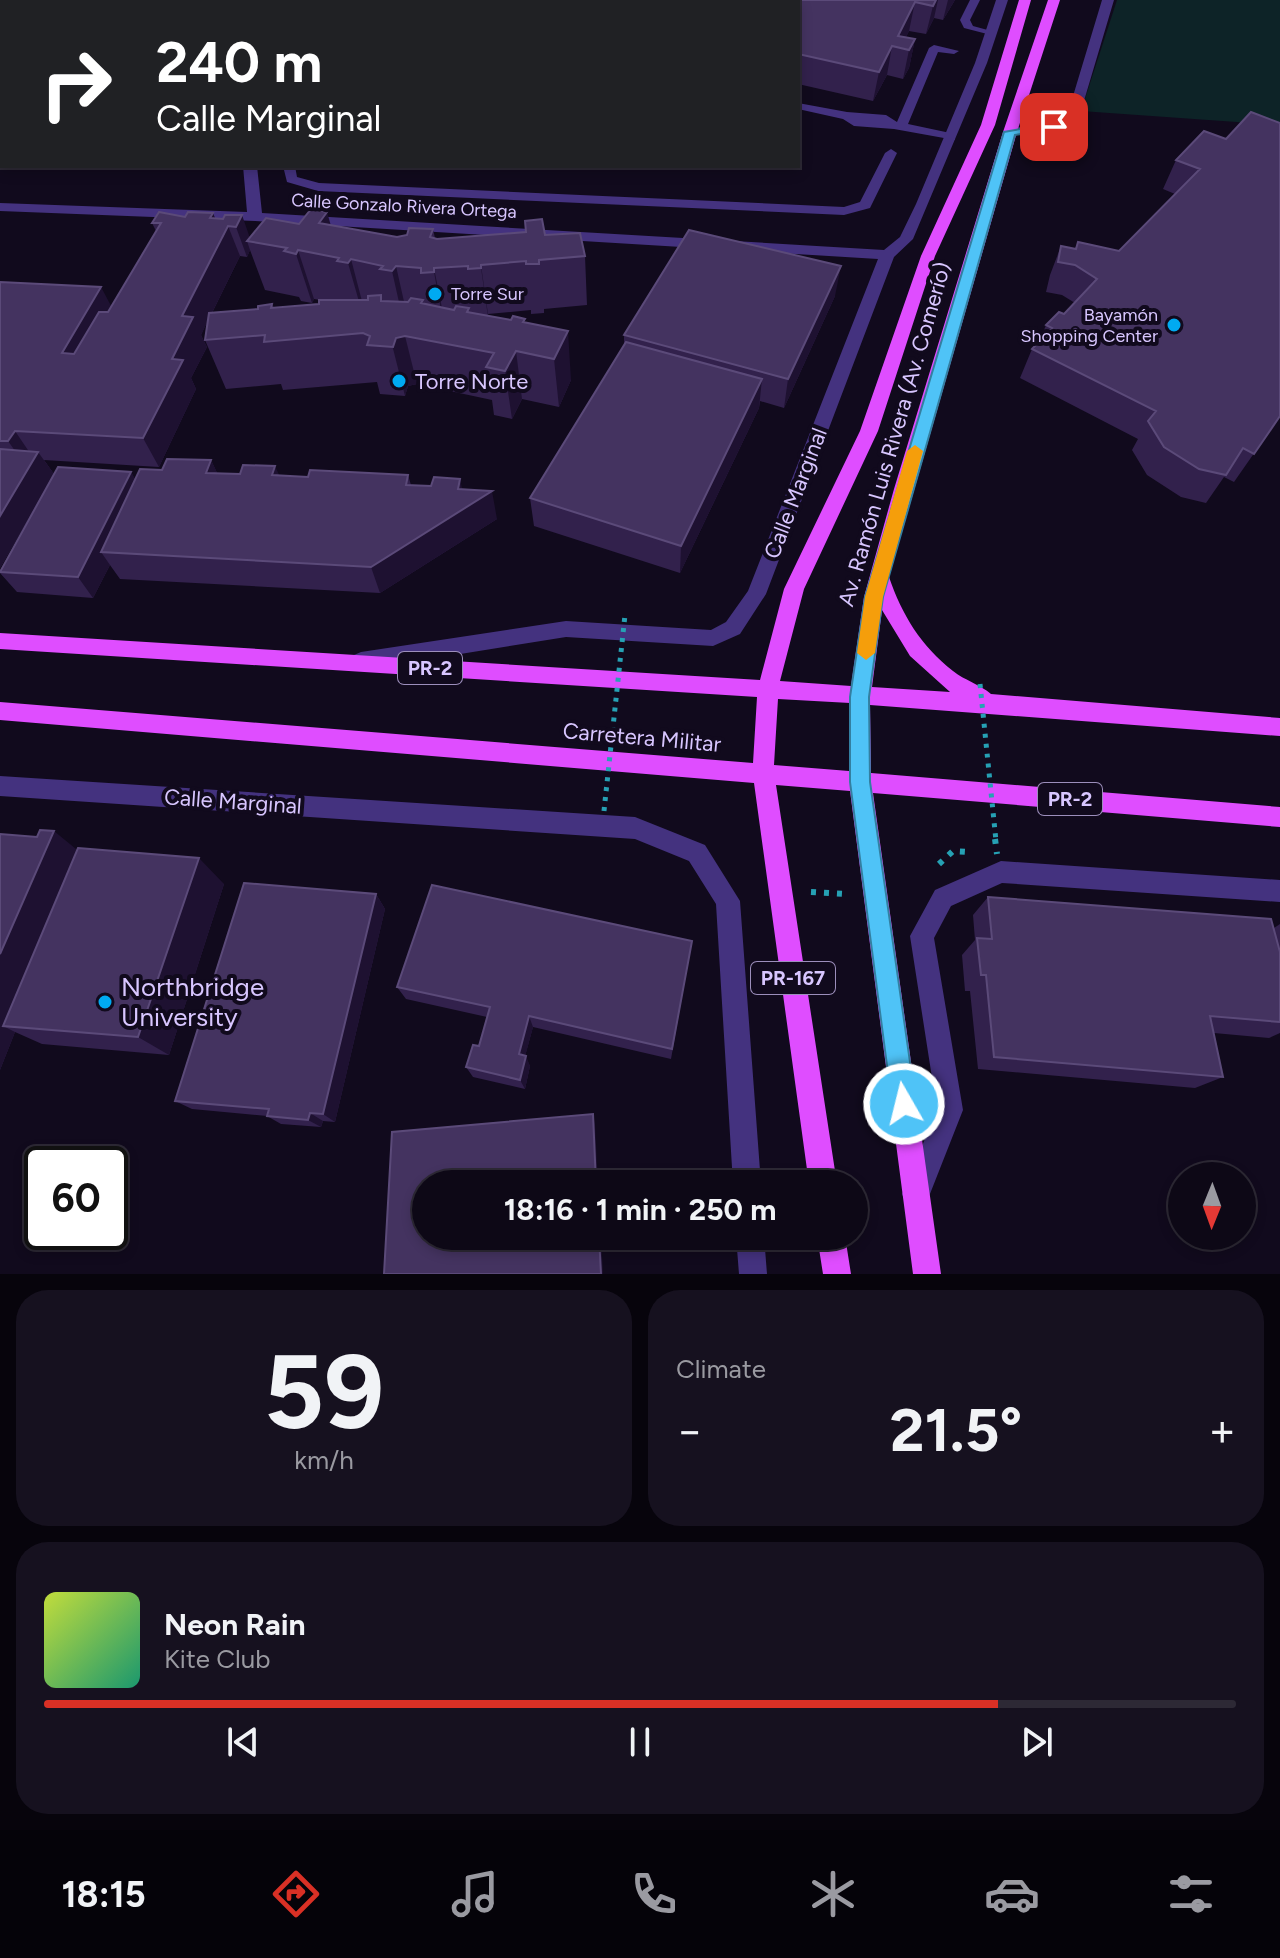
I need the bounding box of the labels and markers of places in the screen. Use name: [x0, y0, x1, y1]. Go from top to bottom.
pin: [1020, 93, 1088, 161]
place label: Torre Sur: [451, 283, 524, 305]
marker: Torre Sur: [426, 285, 444, 303]
place label: Bayamón Shopping Center: [1020, 304, 1158, 347]
marker: Bayamón Shopping Center: [1165, 316, 1183, 334]
place label: Torre Norte: [415, 368, 528, 395]
marker: Torre Norte: [390, 372, 408, 390]
place label: Northbridge University: [121, 971, 264, 1033]
marker: Northbridge University: [96, 993, 114, 1011]

